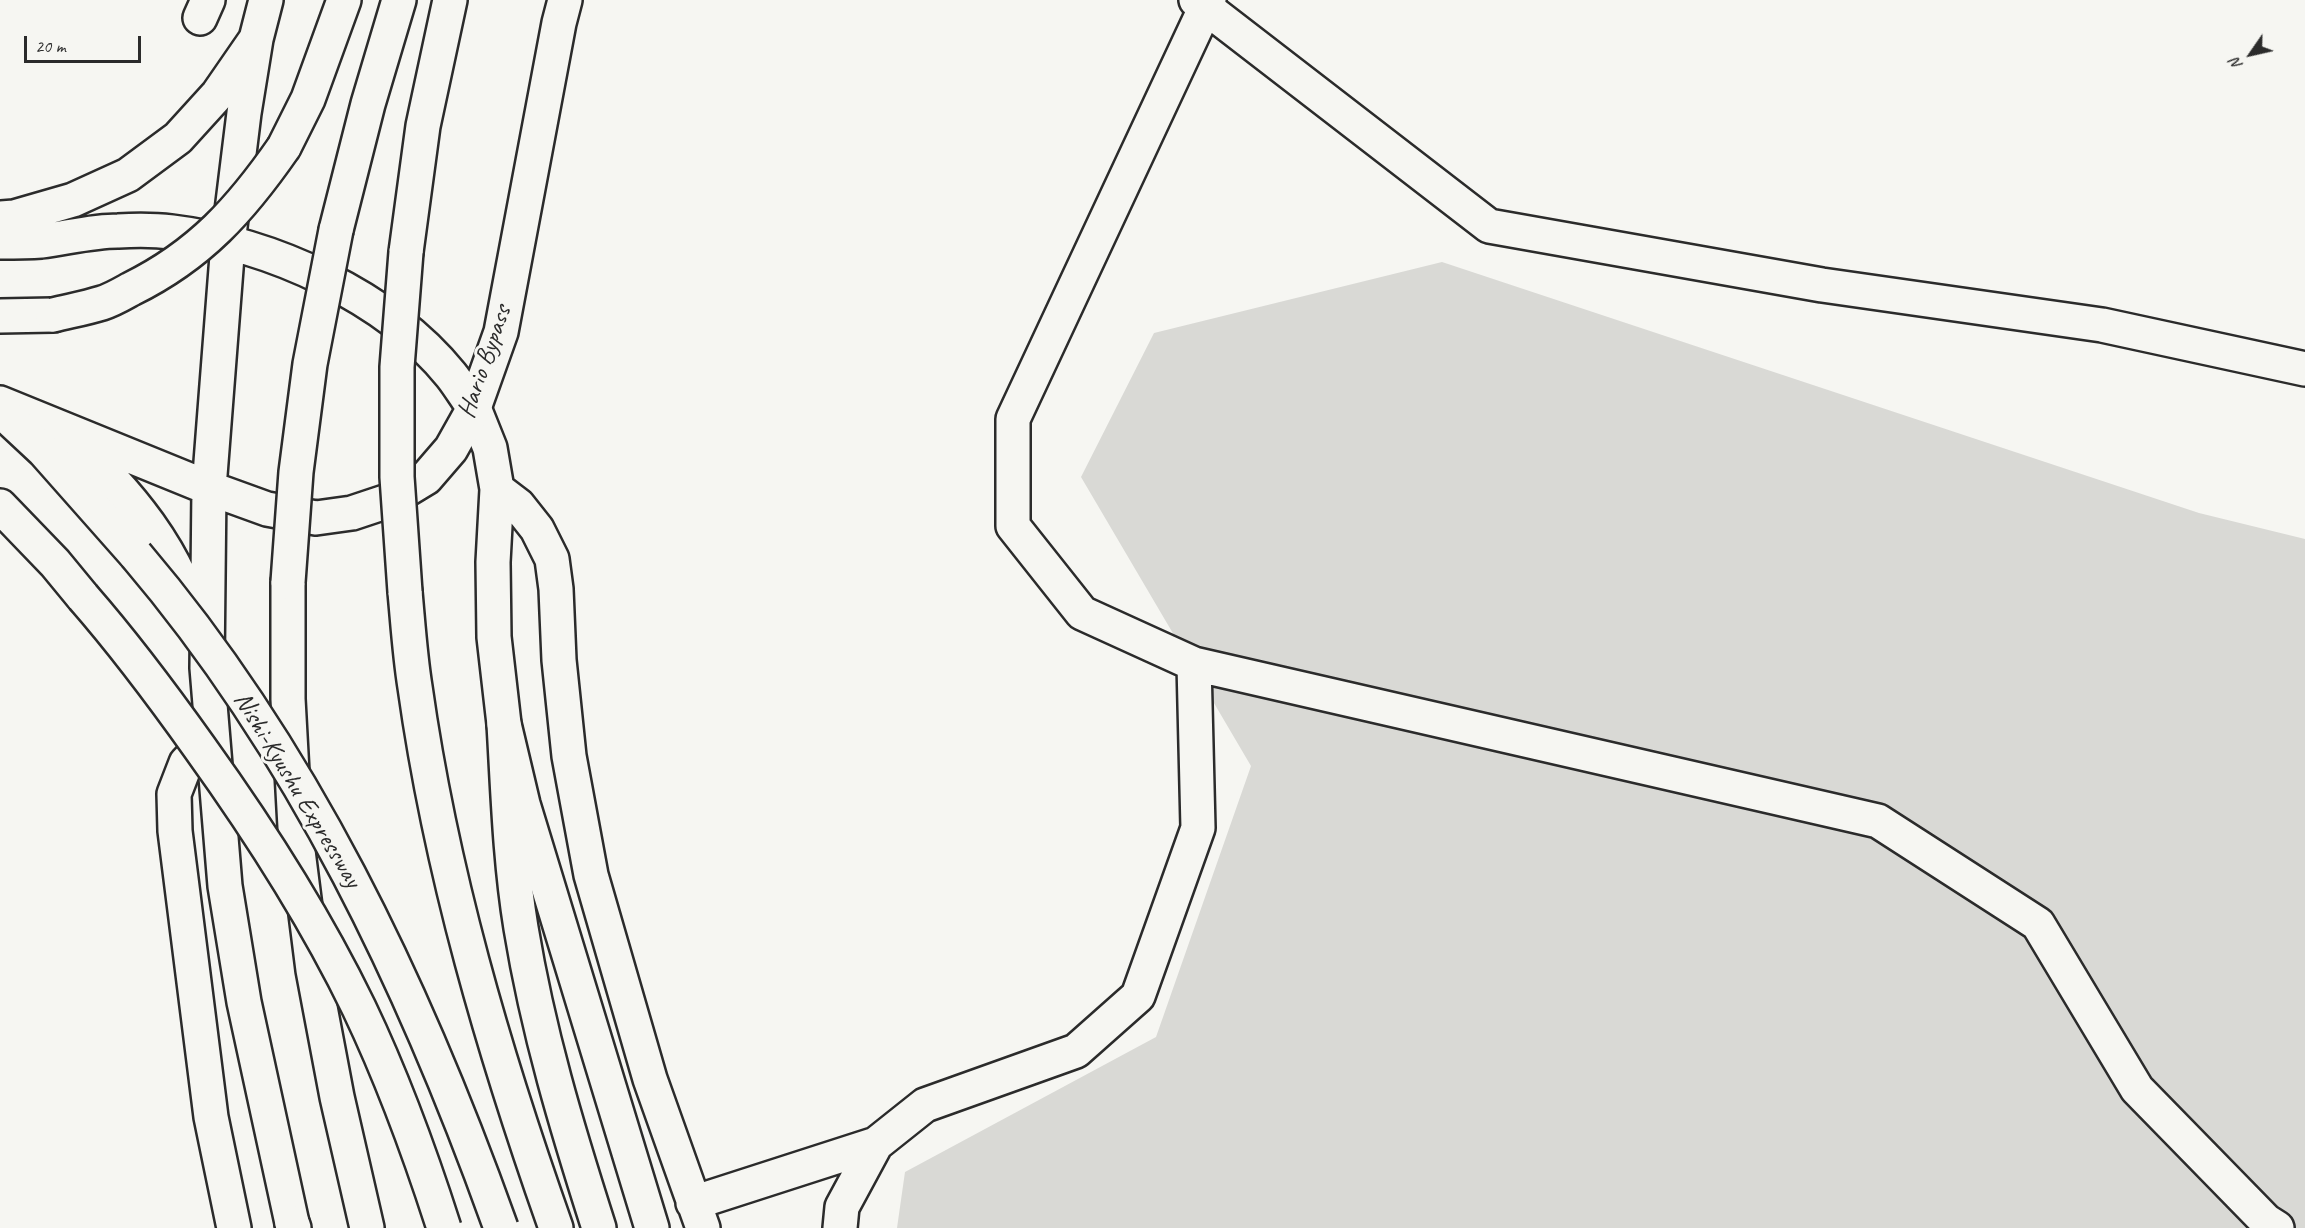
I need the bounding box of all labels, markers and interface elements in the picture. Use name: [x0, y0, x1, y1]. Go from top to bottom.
scale bar: [27, 24, 144, 62]
north arrow: [2221, 24, 2281, 84]
text: 20 m: [35, 35, 66, 57]
text: N: [2225, 54, 2247, 74]
street label: Hario Bypass: [451, 302, 519, 422]
street label: Nishi-Kyushu Expressway: [226, 686, 368, 894]

